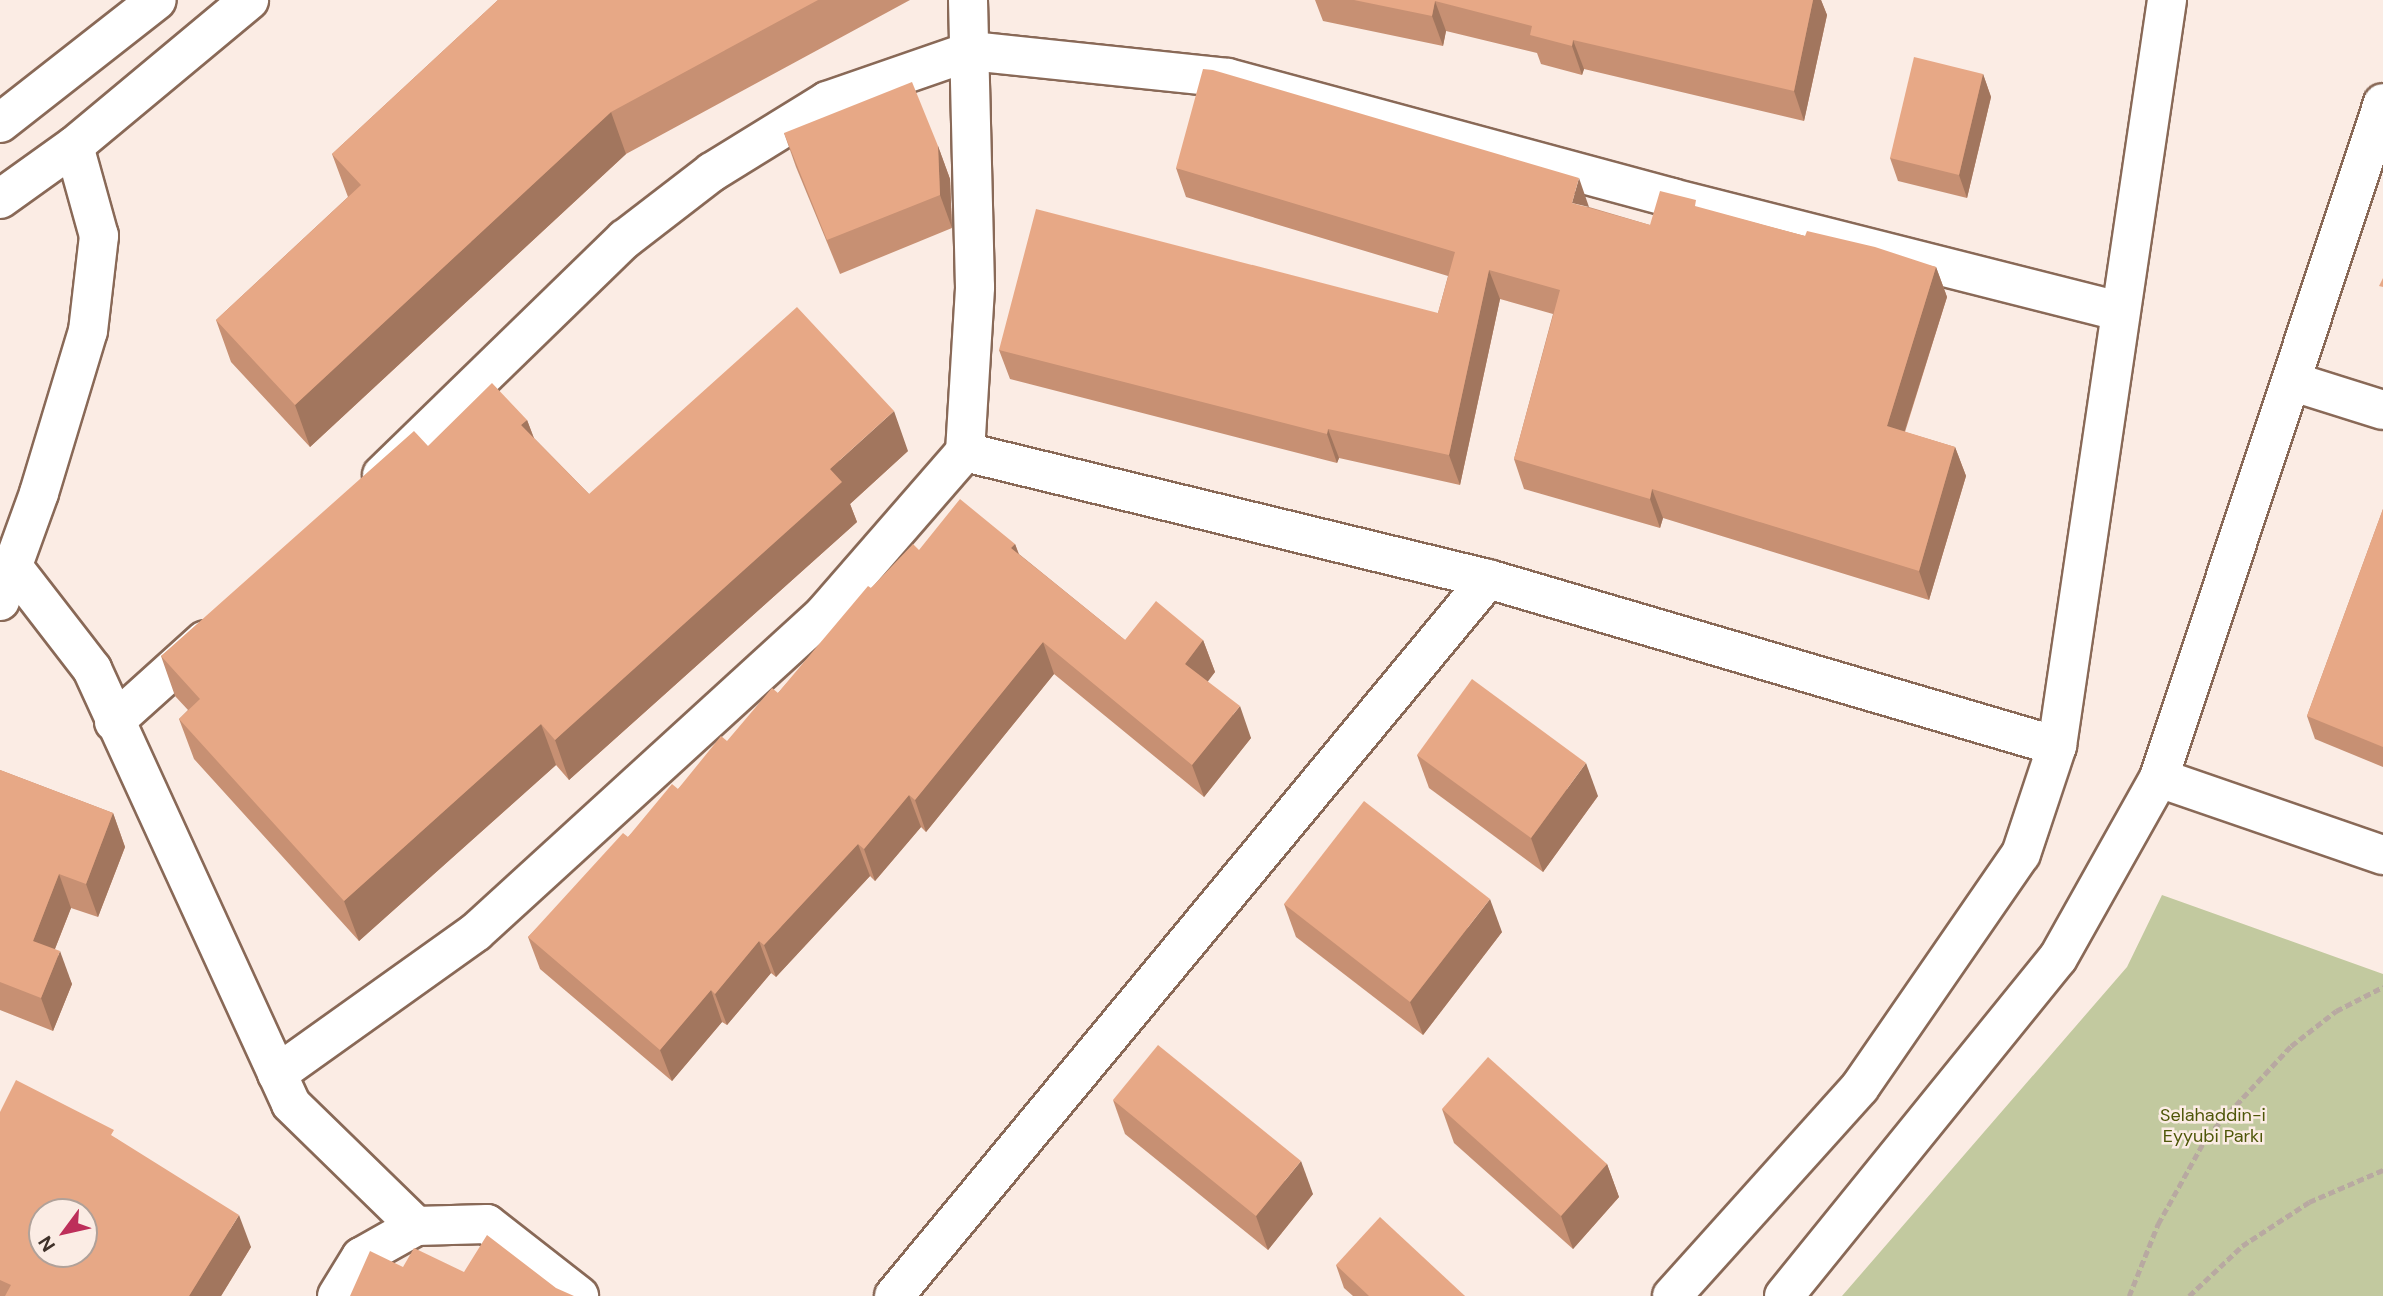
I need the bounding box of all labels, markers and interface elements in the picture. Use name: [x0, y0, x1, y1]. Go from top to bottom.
park label: Selahaddin-i Eyyubi Parkı: [2160, 1105, 2266, 1148]
north arrow: [28, 1198, 98, 1268]
text: N: [32, 1231, 61, 1256]

